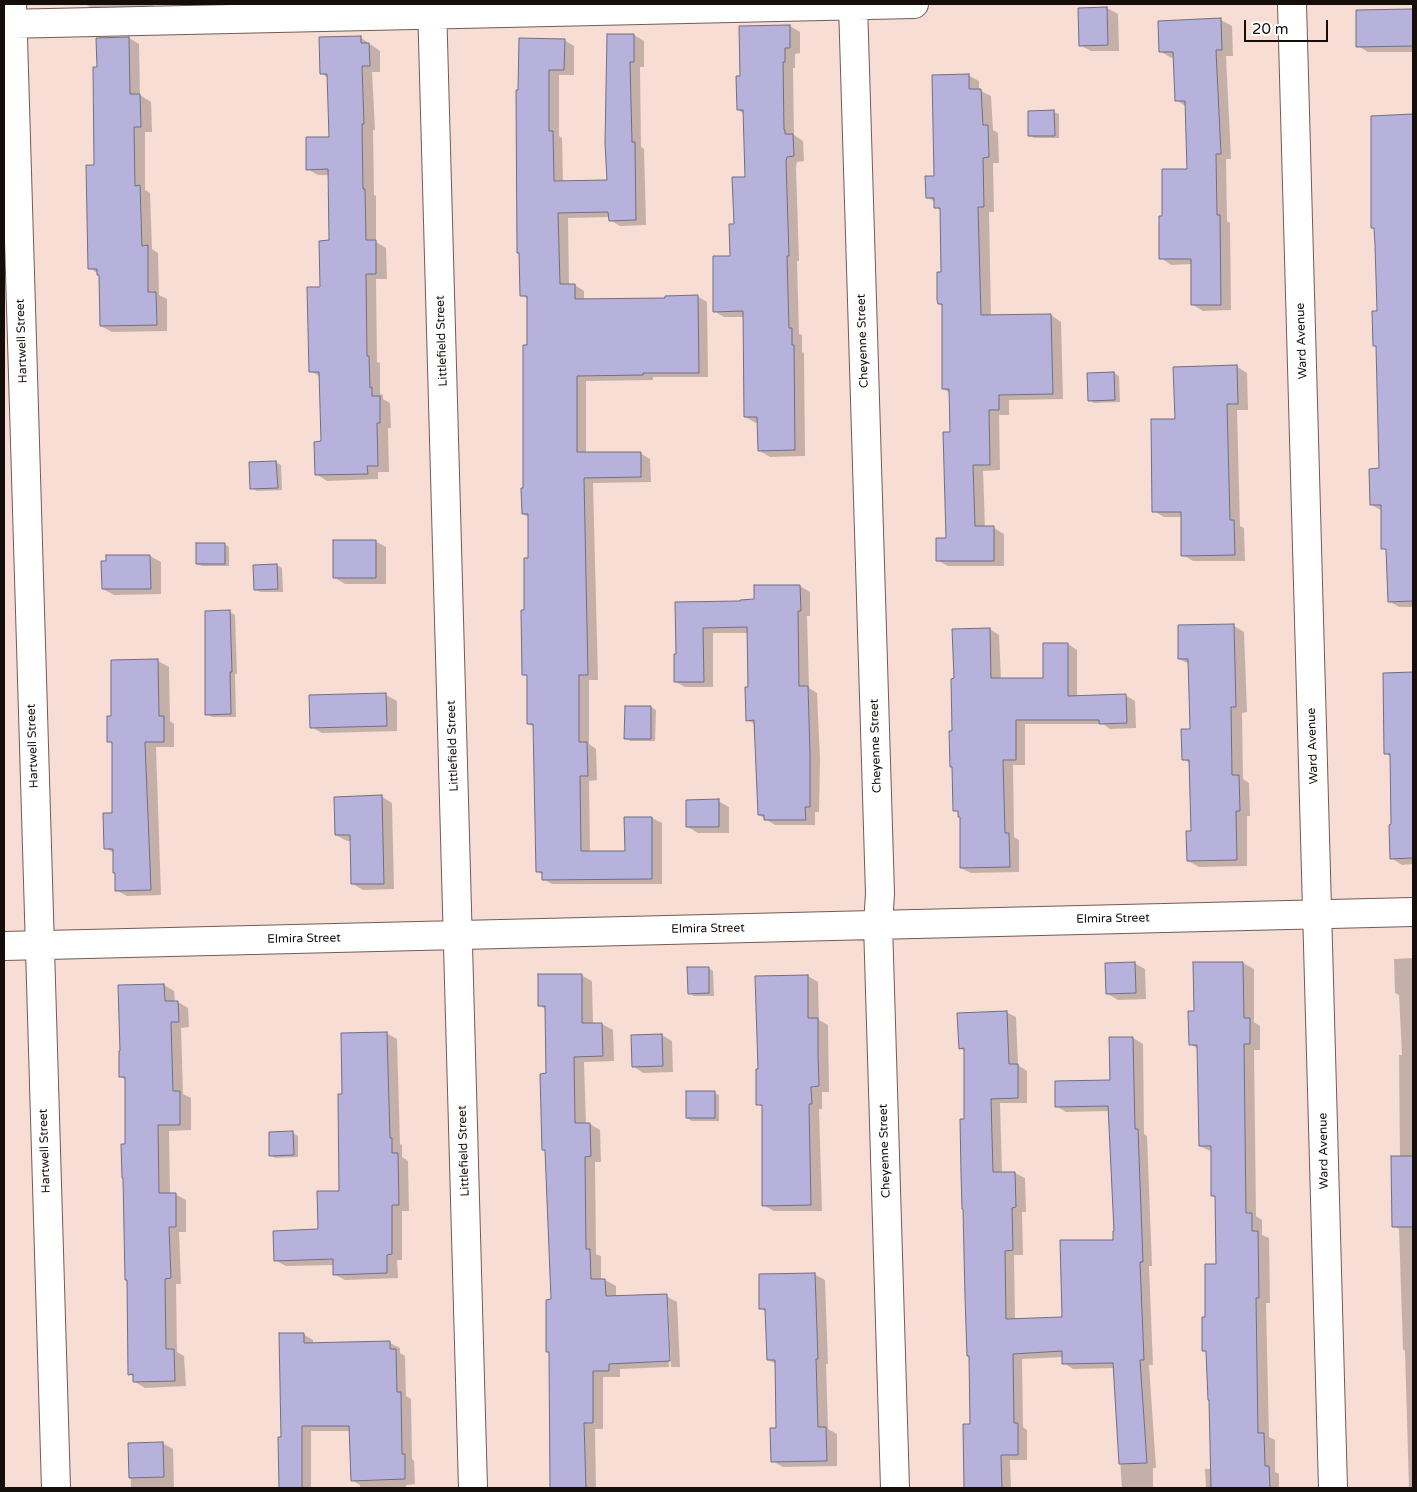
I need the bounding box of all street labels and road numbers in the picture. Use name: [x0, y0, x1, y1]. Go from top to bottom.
street label: Cheyenne Street: [854, 294, 872, 388]
street label: Littlefield Street: [433, 295, 451, 387]
street label: Hartwell Street: [13, 299, 31, 383]
street label: Ward Avenue: [1293, 303, 1311, 379]
street label: Cheyenne Street: [867, 699, 885, 793]
street label: Littlefield Street: [444, 700, 462, 792]
street label: Hartwell Street: [24, 704, 42, 788]
street label: Ward Avenue: [1304, 708, 1322, 784]
street label: Elmira Street: [1076, 911, 1150, 927]
street label: Elmira Street: [671, 921, 745, 937]
street label: Elmira Street: [267, 931, 341, 947]
street label: Cheyenne Street: [876, 1104, 894, 1198]
street label: Littlefield Street: [455, 1105, 473, 1197]
street label: Hartwell Street: [36, 1109, 54, 1193]
street label: Ward Avenue: [1316, 1113, 1332, 1189]

